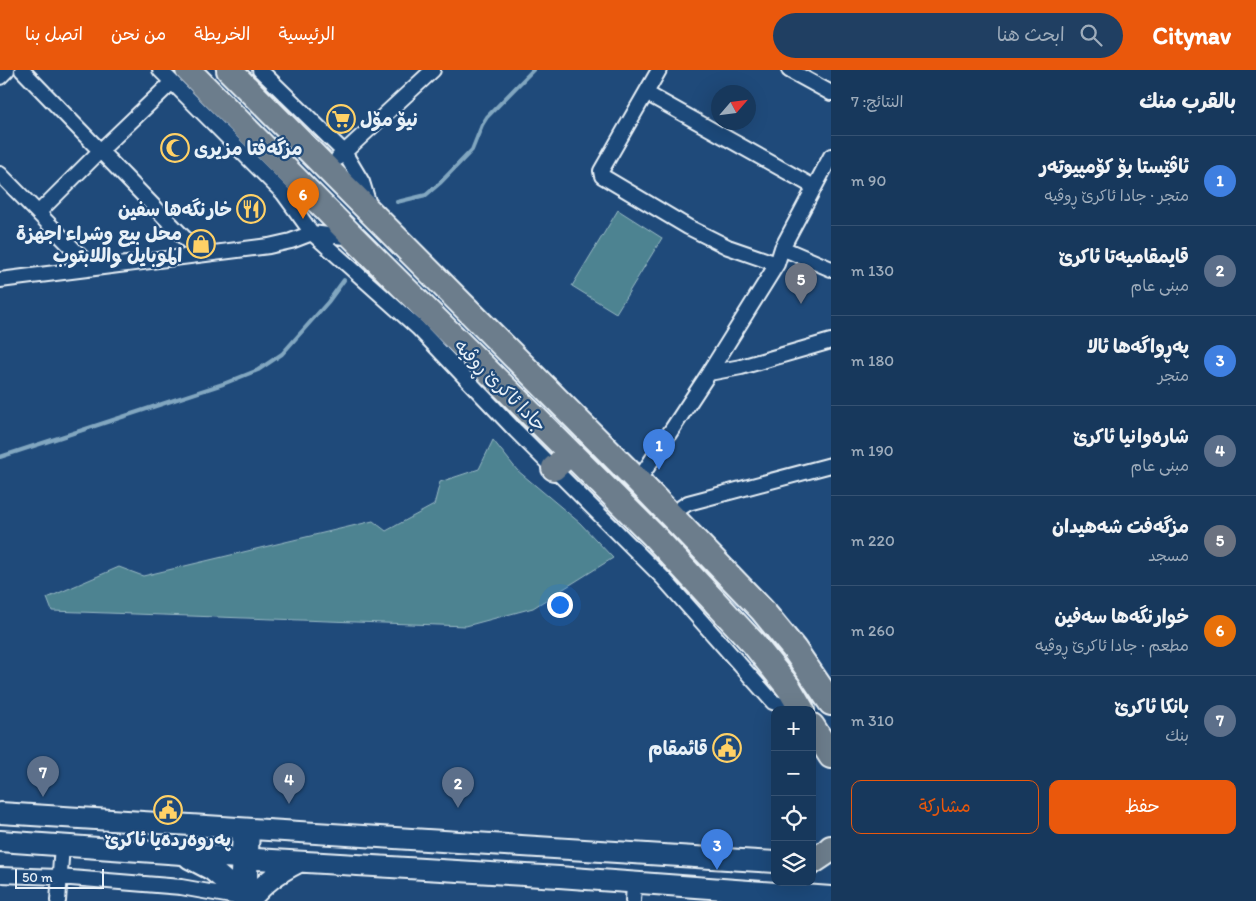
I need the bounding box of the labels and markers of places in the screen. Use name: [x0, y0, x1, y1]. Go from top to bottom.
supermarket icon: نیۆ مۆل: [326, 104, 356, 134]
place label: نیۆ مۆل: [360, 108, 418, 132]
mosque icon: مزگەفتا مزیری: [160, 133, 190, 163]
place label: مزگەفتا مزیری: [194, 137, 302, 160]
pin: 6: [287, 178, 319, 219]
restaurant icon: خارنگەها سفين: [236, 194, 266, 224]
place label: خارنگەها سفين: [118, 198, 232, 221]
place label: محل بيع وشراء اجهزة الموبايل واللابتوب: [16, 222, 182, 269]
shop icon: محل بيع وشراء اجهزة الموبايل واللابتوب: [186, 229, 216, 259]
pin: 5: [785, 263, 817, 304]
pin: 1: [643, 429, 675, 470]
public building icon: قائمقام: [712, 733, 742, 763]
place label: قائمقام: [648, 737, 708, 763]
pin: 7: [27, 756, 59, 797]
pin: 4: [273, 763, 305, 804]
pin: 2: [442, 767, 474, 808]
public building icon: پەروەردەیا ئاكرێ: [153, 795, 183, 825]
place label: پەروەردەیا ئاكرێ: [104, 828, 231, 852]
pin: 3: [701, 829, 733, 870]

